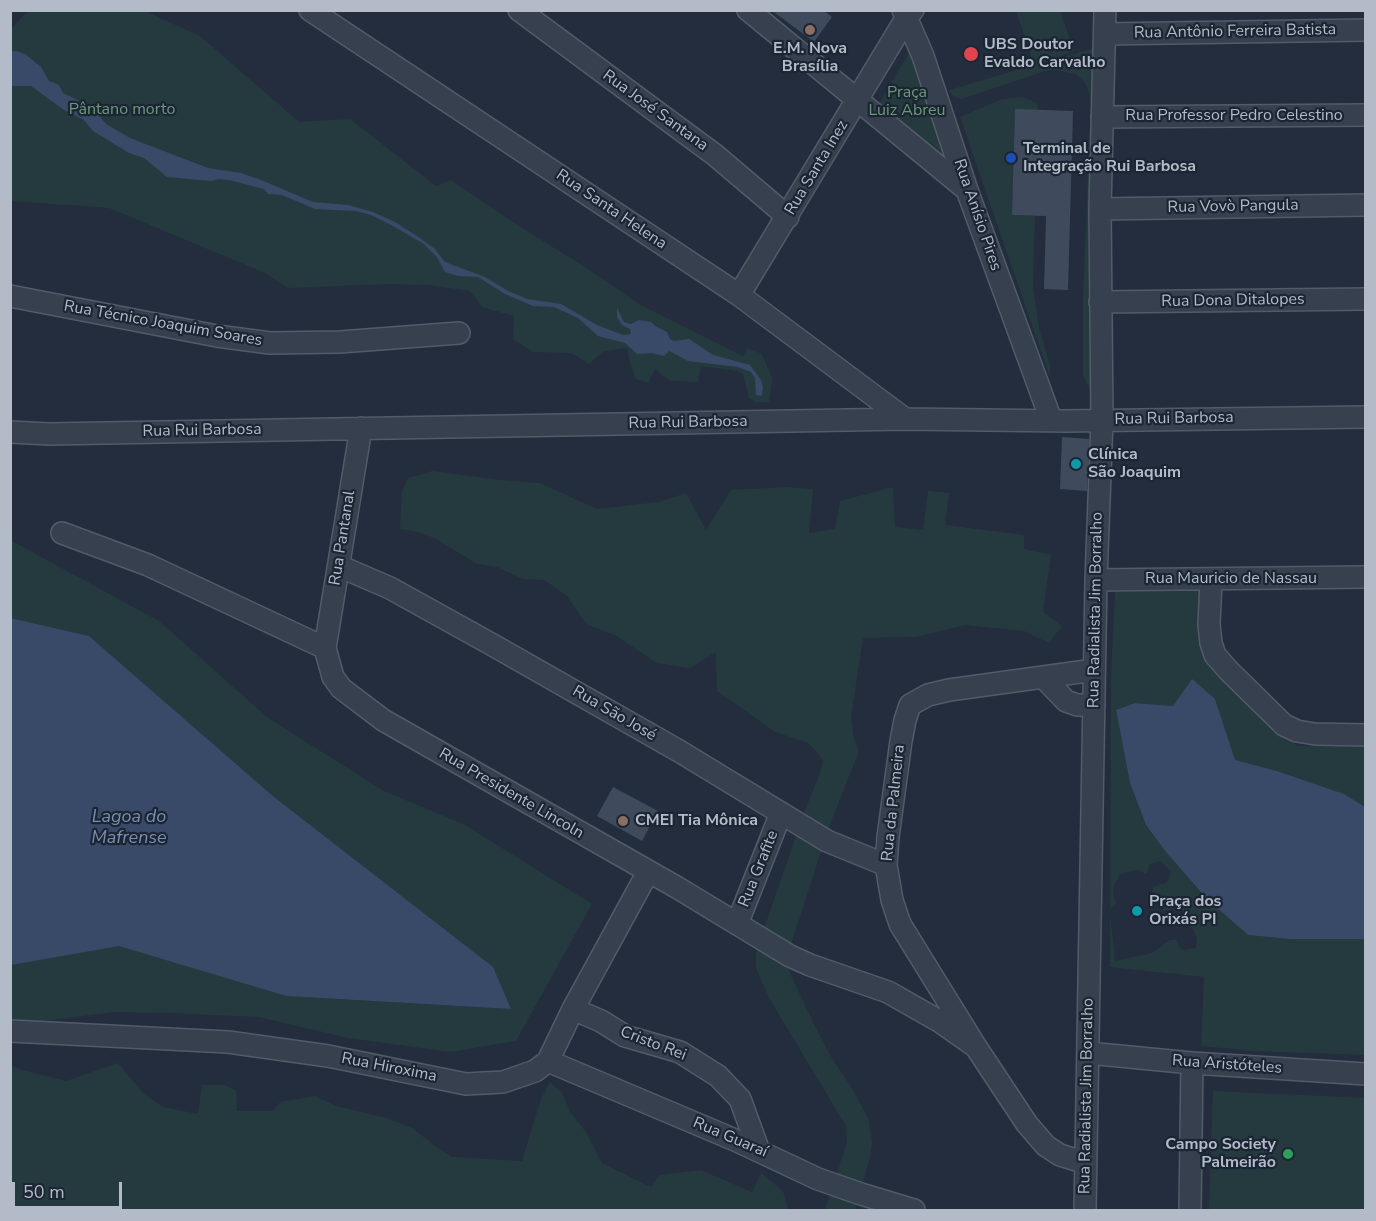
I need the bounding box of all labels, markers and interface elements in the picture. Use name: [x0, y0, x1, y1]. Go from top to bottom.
street label: Rua Antônio Ferreira Batista: [1134, 21, 1336, 43]
marker: E.M. Nova Brasília: [803, 23, 817, 37]
place label: UBS Doutor Evaldo Carvalho: [984, 35, 1105, 73]
place label: E.M. Nova Brasília: [773, 39, 847, 77]
marker: UBS Doutor Evaldo Carvalho: [962, 45, 980, 63]
street label: Rua José Santana: [598, 66, 712, 156]
park label: Praça Luiz Abreu: [869, 83, 945, 121]
park label: Pântano morto: [69, 100, 175, 120]
street label: Rua Professor Pedro Celestino: [1125, 106, 1343, 126]
street label: Rua Santa Inez: [781, 117, 853, 219]
place label: Terminal de Integração Rui Barbosa: [1023, 139, 1196, 177]
marker: Terminal de Integração Rui Barbosa: [1004, 151, 1018, 165]
street label: Rua Anísio Pires: [949, 157, 1005, 273]
street label: Rua Santa Helena: [552, 166, 670, 254]
street label: Rua Vovò Pangula: [1167, 196, 1299, 218]
street label: Rua Dona Ditalopes: [1161, 290, 1305, 312]
street label: Rua Técnico Joaquim Soares: [62, 297, 264, 351]
street label: Rua Rui Barbosa: [1114, 408, 1234, 430]
street label: Rua Rui Barbosa: [628, 412, 748, 434]
street label: Rua Rui Barbosa: [142, 420, 262, 442]
place label: Clínica São Joaquim: [1088, 445, 1181, 483]
marker: Clínica São Joaquim: [1069, 457, 1083, 471]
street label: Rua Pantanal: [326, 489, 360, 587]
street label: Rua Radialista Jim Borralho: [1085, 512, 1107, 708]
street label: Rua Mauricio de Nassau: [1145, 569, 1317, 589]
street label: Rua São José: [569, 682, 659, 746]
street label: Rua da Palmeira: [878, 744, 910, 862]
street label: Rua Presidente Lincoln: [435, 745, 587, 843]
water label: Lagoa do Mafrense: [91, 807, 167, 850]
place label: CMEI Tia Mônica: [635, 811, 758, 831]
marker: CMEI Tia Mônica: [616, 814, 630, 828]
street label: Rua Grafite: [735, 828, 783, 910]
place label: Praça dos Orixás PI: [1149, 892, 1221, 930]
marker: Praça dos Orixás PI: [1130, 904, 1144, 918]
street label: Rua Radialista Jim Borralho: [1076, 998, 1098, 1194]
street label: Cristo Rei: [617, 1023, 689, 1065]
street label: Rua Hiroxima: [340, 1049, 438, 1087]
street label: Rua Aristóteles: [1171, 1052, 1283, 1078]
street label: Rua Guaraí: [690, 1114, 770, 1162]
place label: Campo Society Palmeirão: [1165, 1135, 1276, 1173]
marker: Campo Society Palmeirão: [1281, 1147, 1295, 1161]
scale bar: [15, 1170, 124, 1208]
text: 50 m: [23, 1180, 65, 1204]

